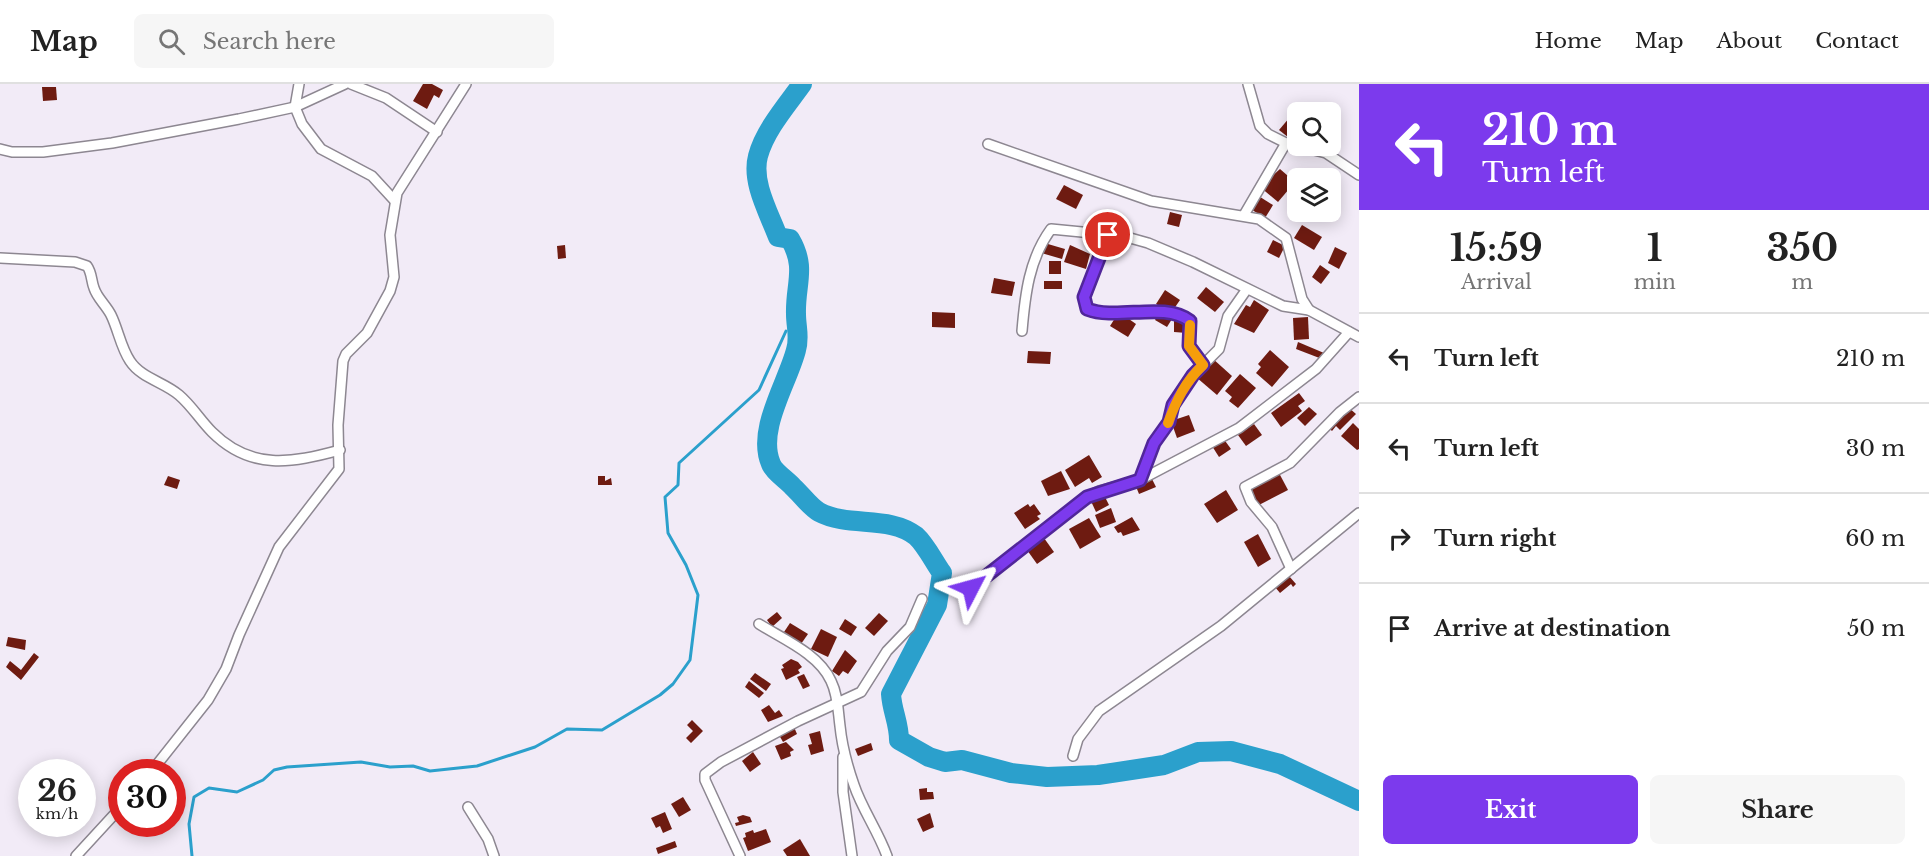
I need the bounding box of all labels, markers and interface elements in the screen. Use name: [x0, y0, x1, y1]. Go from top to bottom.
search box: [134, 14, 554, 68]
text: Map: [30, 24, 98, 59]
icon: search: [155, 25, 188, 58]
text: Search here: [203, 28, 336, 55]
text: Home: [1535, 28, 1602, 54]
text: Map: [1635, 28, 1683, 54]
text: About: [1716, 28, 1782, 54]
text: Contact: [1815, 28, 1899, 54]
map controls: [1287, 102, 1341, 222]
button: search: [1287, 102, 1341, 156]
text: 210 m: [1482, 104, 1617, 156]
icon: left: [1383, 108, 1461, 186]
text: Turn left: [1482, 156, 1605, 189]
button: layers: [1287, 168, 1341, 222]
pin: [1082, 209, 1133, 260]
icon: arrive: [1091, 218, 1124, 251]
text: 15:59: [1450, 226, 1543, 271]
text: 1: [1647, 226, 1663, 271]
text: 350: [1767, 226, 1838, 271]
text: Arrival: [1461, 270, 1532, 294]
text: min: [1634, 270, 1676, 294]
text: m: [1792, 270, 1813, 294]
icon: left: [1383, 342, 1416, 375]
text: Turn left: [1434, 345, 1539, 372]
text: 210 m: [1836, 345, 1905, 372]
icon: left: [1383, 432, 1416, 465]
text: Turn left: [1434, 435, 1539, 462]
text: 30 m: [1846, 435, 1905, 462]
icon: right: [1383, 522, 1416, 555]
text: Turn right: [1434, 525, 1556, 552]
text: 60 m: [1845, 525, 1905, 552]
position arrow: [939, 556, 1003, 620]
icon: arrive: [1383, 612, 1416, 645]
text: Arrive at destination: [1434, 615, 1671, 642]
text: 50 m: [1847, 615, 1905, 642]
speed limit sign: 30: [108, 759, 186, 837]
text: 26: [37, 772, 77, 809]
button: Exit: [1383, 775, 1638, 844]
button: Share: [1650, 775, 1905, 844]
text: km/h: [36, 804, 78, 823]

